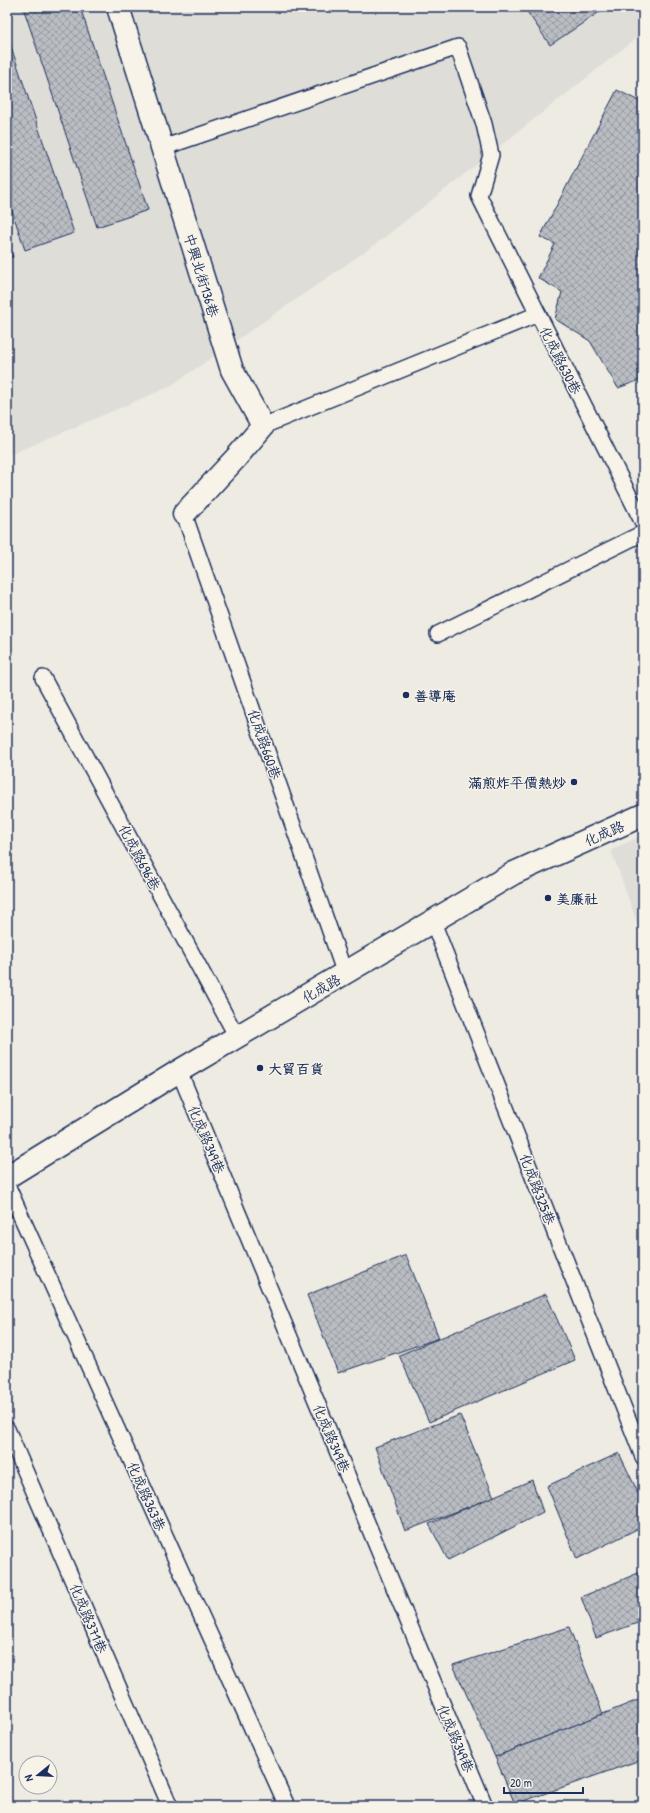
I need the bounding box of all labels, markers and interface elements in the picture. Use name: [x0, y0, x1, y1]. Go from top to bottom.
street label: 中興北街136巷: [180, 231, 224, 320]
street label: 化成路630巷: [536, 323, 587, 398]
place label: 善導庵: [414, 686, 456, 705]
marker: 善導庵: [401, 690, 411, 700]
street label: 化成路660巷: [244, 706, 286, 783]
place label: 滿煎炸平價熱炒: [468, 773, 566, 792]
marker: 滿煎炸平價熱炒: [569, 777, 579, 787]
street label: 化成路: [581, 816, 627, 850]
street label: 化成路696巷: [115, 821, 166, 894]
place label: 美廉社: [556, 889, 598, 908]
marker: 美廉社: [543, 893, 553, 903]
street label: 化成路: [298, 969, 344, 1007]
place label: 大貿百貨: [268, 1059, 324, 1078]
marker: 大貿百貨: [255, 1063, 265, 1073]
street label: 化成路349巷: [184, 1102, 230, 1177]
street label: 化成路325巷: [516, 1151, 561, 1228]
street label: 化成路349巷: [309, 1401, 355, 1476]
street label: 化成路363巷: [123, 1458, 171, 1535]
street label: 化成路371巷: [66, 1580, 113, 1657]
street label: 化成路349巷: [433, 1701, 479, 1776]
north arrow: [18, 1755, 58, 1795]
scale bar: [504, 1769, 583, 1795]
text: N: [21, 1773, 36, 1783]
text: 20 m: [510, 1774, 532, 1791]

